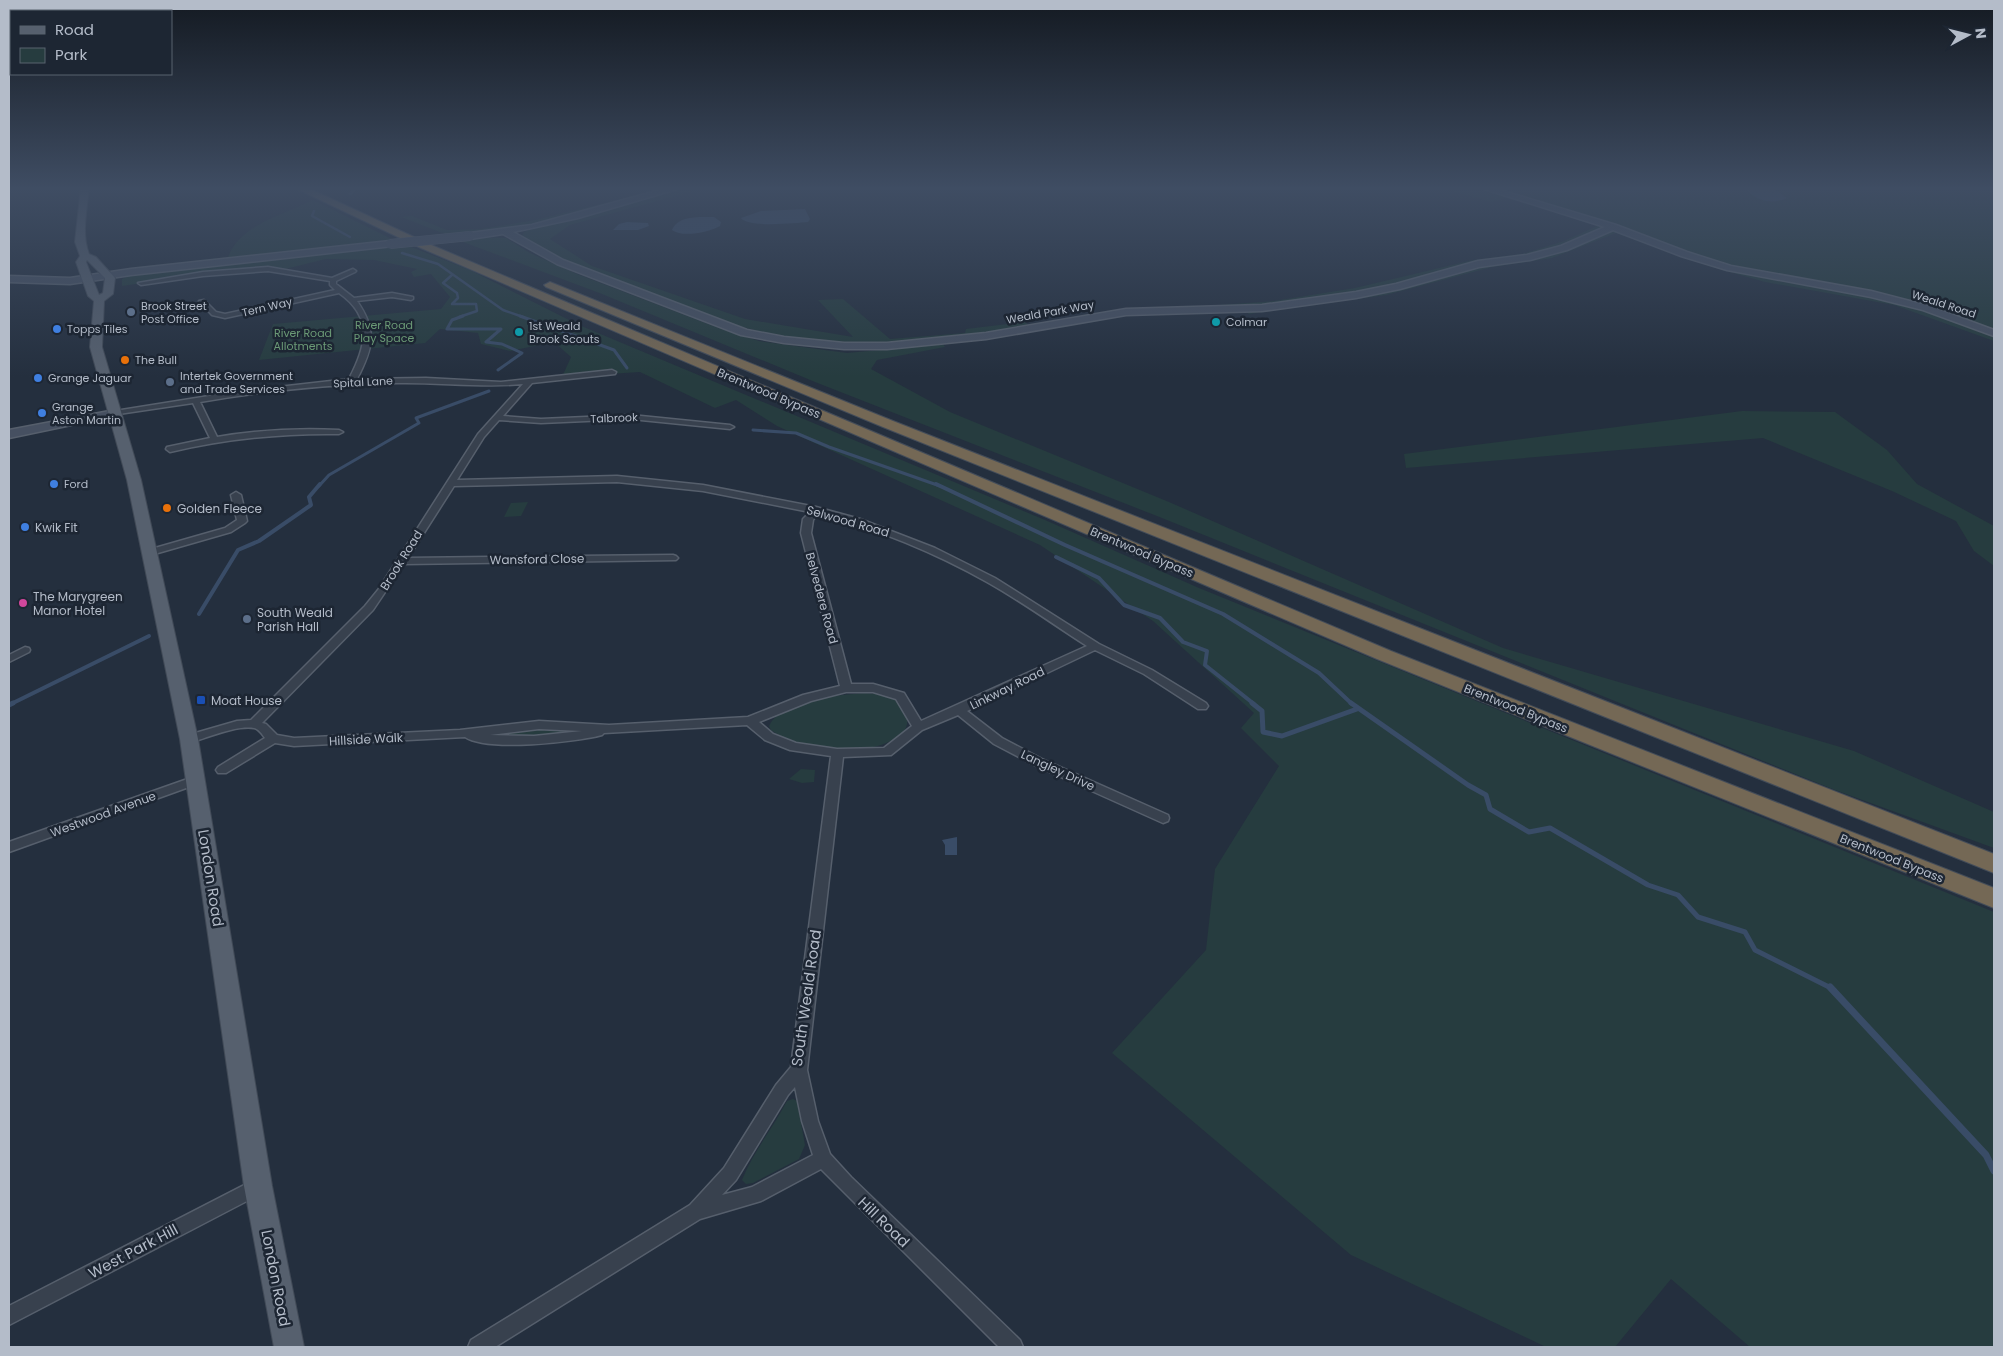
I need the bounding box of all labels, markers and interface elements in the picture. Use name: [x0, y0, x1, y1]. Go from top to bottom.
legend: [10, 10, 172, 75]
north arrow: [1943, 10, 1993, 60]
text: Road: [55, 19, 94, 40]
text: N: [1970, 27, 1991, 40]
text: Park: [55, 44, 87, 65]
street label: Weald Road: [1910, 286, 1978, 322]
street label: Tern Way: [240, 293, 295, 321]
street label: Weald Park Way: [1005, 296, 1096, 328]
place label: Brook Street Post Office: [141, 298, 207, 327]
marker: Brook Street Post Office: [125, 306, 137, 318]
place label: Colmar: [1226, 314, 1267, 330]
marker: Colmar: [1210, 316, 1222, 328]
park label: River Road Play Space: [354, 317, 414, 346]
place label: 1st Weald Brook Scouts: [529, 318, 600, 347]
place label: Topps Tiles: [67, 321, 128, 337]
marker: Topps Tiles: [51, 323, 63, 335]
park label: River Road Allotments: [274, 325, 333, 354]
marker: 1st Weald Brook Scouts: [513, 326, 525, 338]
place label: The Bull: [135, 352, 177, 368]
marker: The Bull: [119, 354, 131, 366]
street label: Brentwood Bypass: [715, 364, 823, 422]
place label: Intertek Government and Trade Services: [180, 368, 293, 397]
place label: Grange Jaguar: [48, 370, 132, 386]
marker: Grange Jaguar: [32, 372, 44, 384]
street label: Spital Lane: [333, 372, 393, 392]
marker: Intertek Government and Trade Services: [164, 376, 176, 388]
place label: Grange Aston Martin: [52, 399, 121, 428]
marker: Grange Aston Martin: [36, 407, 48, 419]
street label: Talbrook: [590, 409, 638, 427]
place label: Ford: [64, 476, 88, 492]
marker: Ford: [48, 478, 60, 490]
place label: Golden Fleece: [177, 500, 262, 517]
street label: Selwood Road: [805, 501, 891, 541]
marker: Golden Fleece: [161, 502, 173, 514]
place label: Kwik Fit: [35, 519, 78, 536]
marker: Kwik Fit: [19, 521, 31, 533]
street label: Brentwood Bypass: [1088, 523, 1196, 581]
street label: Brook Road: [376, 527, 426, 593]
street label: Wansford Close: [489, 550, 585, 568]
street label: Belvedere Road: [802, 550, 842, 646]
place label: The Marygreen Manor Hotel: [33, 588, 123, 619]
marker: The Marygreen Manor Hotel: [17, 597, 29, 609]
place label: South Weald Parish Hall: [257, 604, 333, 635]
marker: South Weald Parish Hall: [241, 613, 253, 625]
street label: Linkway Road: [967, 663, 1047, 713]
street label: Brentwood Bypass: [1461, 679, 1571, 737]
place label: Moat House: [211, 692, 282, 709]
marker: Moat House: [195, 694, 207, 706]
street label: Hillside Walk: [329, 729, 404, 749]
street label: Langley Drive: [1018, 745, 1098, 795]
street label: Westwood Avenue: [48, 787, 158, 841]
street label: London Road: [193, 828, 229, 928]
street label: Brentwood Bypass: [1837, 829, 1947, 887]
street label: South Weald Road: [786, 928, 826, 1068]
street label: Hill Road: [854, 1192, 914, 1252]
street label: West Park Hill: [84, 1219, 182, 1283]
street label: London Road: [256, 1228, 296, 1328]

